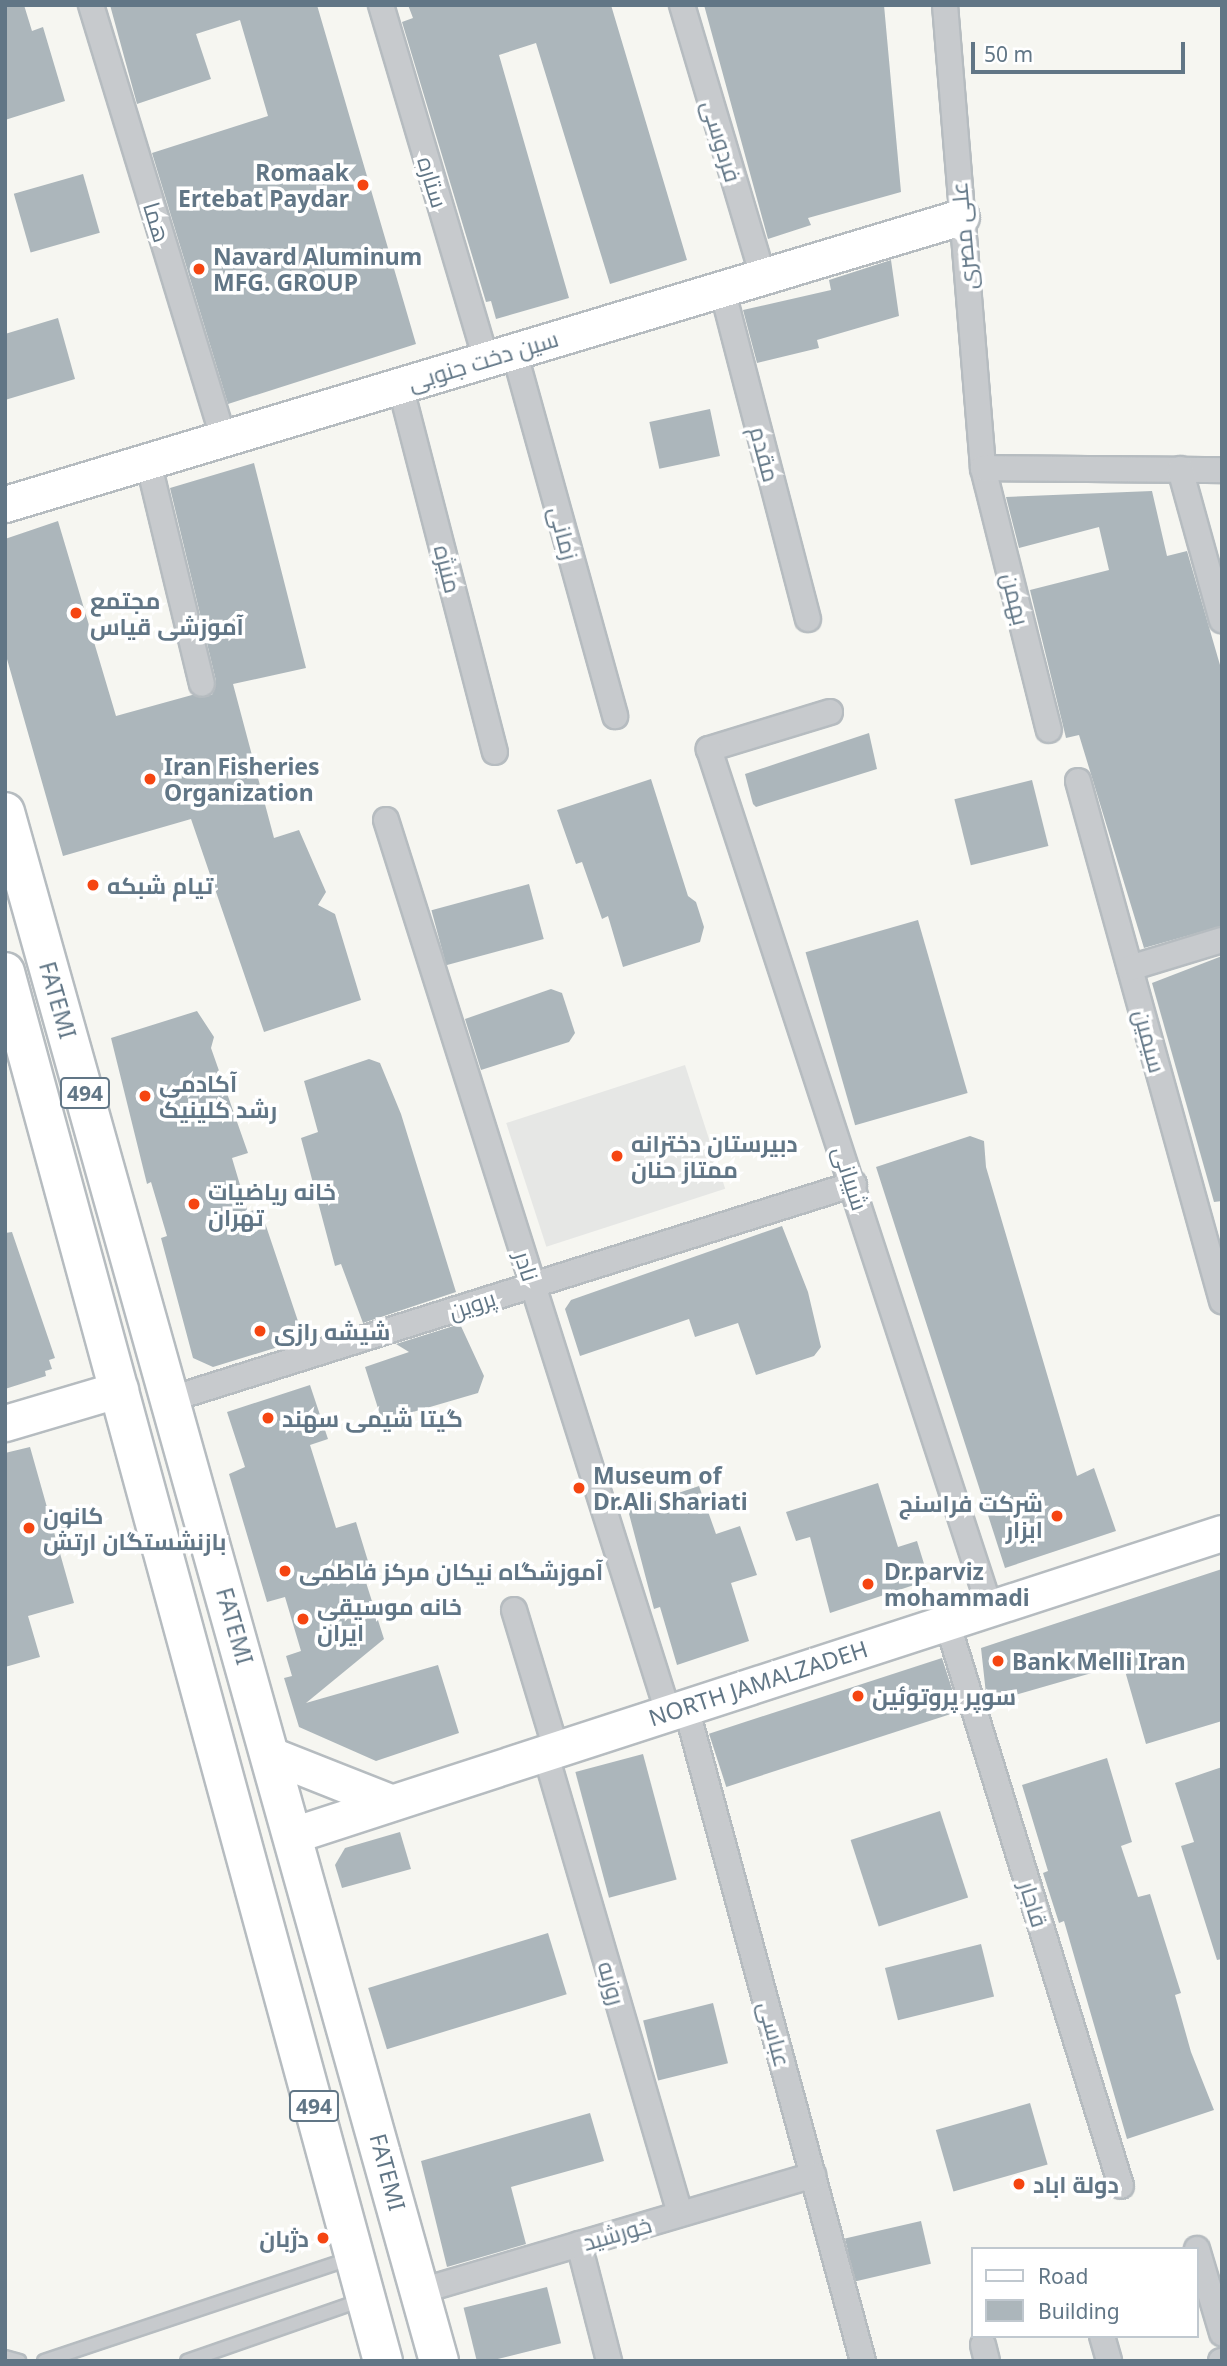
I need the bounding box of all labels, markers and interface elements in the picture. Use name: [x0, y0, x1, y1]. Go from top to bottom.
scale bar: [975, 28, 1188, 72]
text: 50 m: [984, 40, 1033, 68]
street label: فردوسی: [697, 97, 747, 185]
street label: ستاره: [412, 153, 454, 211]
place label: Romaak Ertebat Paydar: [178, 158, 349, 212]
marker: Romaak Ertebat Paydar: [355, 177, 371, 193]
street label: علی مصری: [945, 181, 981, 291]
street label: هما: [138, 199, 176, 245]
place label: Navard Aluminum MFG. GROUP: [213, 242, 422, 296]
marker: Navard Aluminum MFG. GROUP: [191, 261, 207, 277]
street label: سین دخت جنوبی: [404, 324, 562, 396]
street label: مقدم: [744, 423, 786, 485]
street label: زمانی: [544, 503, 584, 563]
street label: منیژه: [429, 542, 467, 596]
street label: بهمن: [996, 570, 1036, 628]
place label: مجتمع آموزشی قیاس: [90, 586, 244, 640]
marker: مجتمع آموزشی قیاس: [68, 605, 84, 621]
place label: Iran Fisheries Organization: [164, 752, 320, 806]
marker: Iran Fisheries Organization: [142, 771, 158, 787]
place label: تیام شبکه: [107, 871, 213, 899]
marker: تیام شبکه: [85, 877, 101, 893]
street label: FATEMI: [34, 958, 82, 1042]
street label: سیمین: [1128, 1006, 1172, 1076]
place label: آکادمی رشد کلینیک: [159, 1069, 277, 1123]
road number: 494: [59, 1076, 111, 1110]
marker: آکادمی رشد کلینیک: [137, 1088, 153, 1104]
place label: دبیرستان دخترانه ممتاز حنان: [631, 1129, 798, 1183]
street label: شیبانی: [828, 1142, 874, 1214]
marker: دبیرستان دخترانه ممتاز حنان: [609, 1148, 625, 1164]
place label: خانه ریاضیات تهران: [208, 1177, 336, 1231]
marker: خانه ریاضیات تهران: [186, 1196, 202, 1212]
street label: نادر: [509, 1247, 545, 1285]
street label: پروین: [445, 1283, 499, 1325]
place label: شیشه رازی: [274, 1317, 390, 1345]
marker: شیشه رازی: [252, 1323, 268, 1339]
place label: گیتا شیمی سهند: [282, 1404, 463, 1432]
marker: گیتا شیمی سهند: [260, 1410, 276, 1426]
place label: Museum of Dr.Ali Shariati: [593, 1461, 748, 1515]
marker: Museum of Dr.Ali Shariati: [571, 1480, 587, 1496]
place label: شرکت فراسنج ابزار: [899, 1489, 1043, 1543]
place label: کانون بازنشستگان ارتش: [43, 1501, 226, 1555]
marker: شرکت فراسنج ابزار: [1049, 1508, 1065, 1524]
marker: کانون بازنشستگان ارتش: [21, 1520, 37, 1536]
place label: آموزشگاه نیکان مرکز فاطمی: [299, 1557, 603, 1585]
place label: Dr.parviz mohammadi: [884, 1557, 1030, 1611]
marker: آموزشگاه نیکان مرکز فاطمی: [277, 1563, 293, 1579]
marker: Dr.parviz mohammadi: [858, 1574, 878, 1594]
street label: FATEMI: [211, 1584, 259, 1668]
place label: خانه موسیقی ایران: [317, 1592, 462, 1646]
marker: خانه موسیقی ایران: [295, 1611, 311, 1627]
street label: NORTH JAMALZADEH: [645, 1635, 871, 1731]
place label: Bank Melli Iran: [1012, 1647, 1186, 1675]
marker: Bank Melli Iran: [990, 1653, 1006, 1669]
place label: سوپر پروتوئین: [872, 1682, 1016, 1710]
marker: سوپر پروتوئین: [850, 1688, 866, 1704]
street label: قاجار: [1014, 1878, 1054, 1930]
street label: روزبه: [593, 1958, 631, 2008]
street label: عباسی: [753, 1998, 797, 2070]
road number: 494: [288, 2088, 340, 2124]
street label: FATEMI: [364, 2130, 412, 2214]
place label: دولة اباد: [1033, 2170, 1119, 2198]
marker: دولة اباد: [1011, 2176, 1027, 2192]
street label: خورشید: [579, 2210, 655, 2256]
place label: دژبان: [259, 2224, 309, 2252]
marker: دژبان: [315, 2230, 331, 2246]
legend: [972, 2247, 1199, 2338]
text: Road: [1038, 2262, 1088, 2290]
text: Building: [1038, 2297, 1120, 2325]

